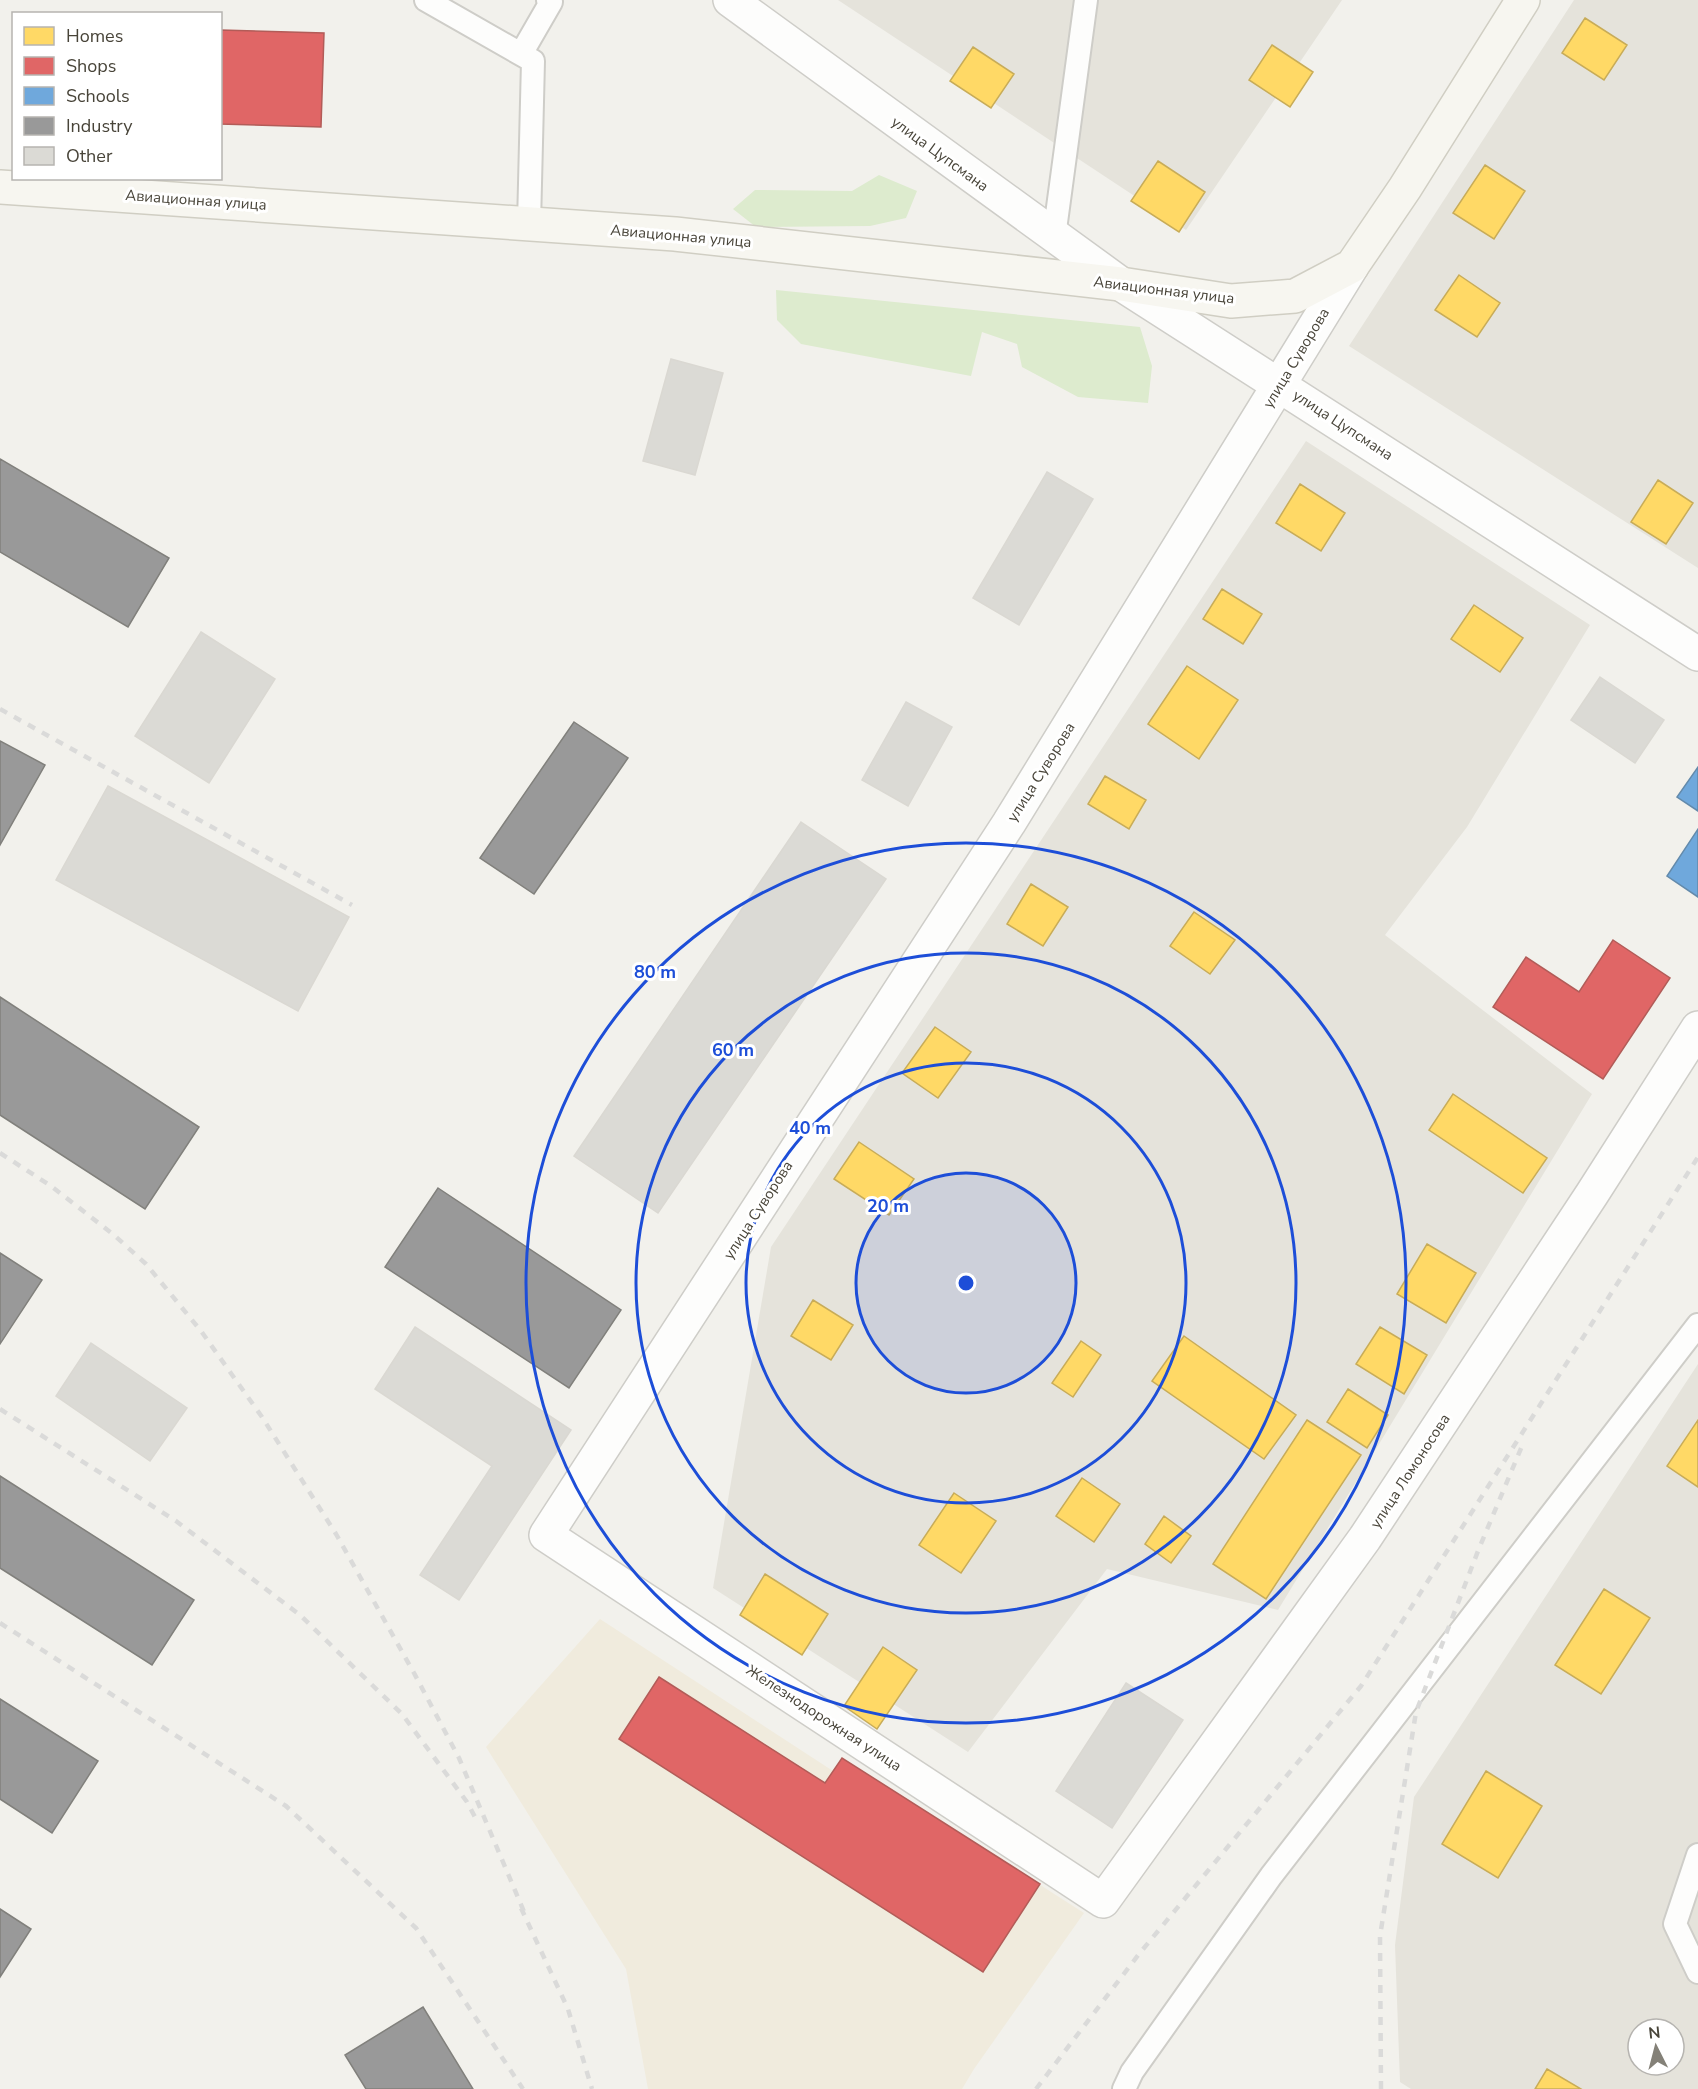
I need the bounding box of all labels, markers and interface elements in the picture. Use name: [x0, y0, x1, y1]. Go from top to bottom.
legend: [12, 12, 222, 180]
text: Homes: [66, 24, 123, 48]
text: Shops: [66, 54, 116, 78]
text: Schools: [66, 84, 130, 108]
street label: улица Цупсмана: [887, 112, 993, 196]
text: Industry: [66, 114, 133, 138]
text: Other: [66, 144, 113, 168]
street label: Авиационная улица: [125, 185, 267, 215]
street label: Авиационная улица: [610, 220, 752, 252]
street label: Авиационная улица: [1092, 271, 1236, 309]
street label: улица Суворова: [1258, 304, 1334, 412]
street label: улица Цупсмана: [1289, 385, 1397, 465]
street label: улица Суворова: [1002, 718, 1080, 826]
text: 80 m: [634, 960, 676, 984]
text: 60 m: [712, 1038, 754, 1062]
text: 40 m: [789, 1116, 831, 1140]
street label: улица Суворова: [719, 1157, 797, 1263]
text: 20 m: [867, 1194, 909, 1218]
centre of rings: [956, 1273, 976, 1293]
street label: улица Ломоносова: [1365, 1410, 1455, 1532]
street label: Железнодорожная улица: [743, 1660, 905, 1776]
north arrow: [1626, 2017, 1686, 2077]
text: N: [1647, 2022, 1662, 2045]

